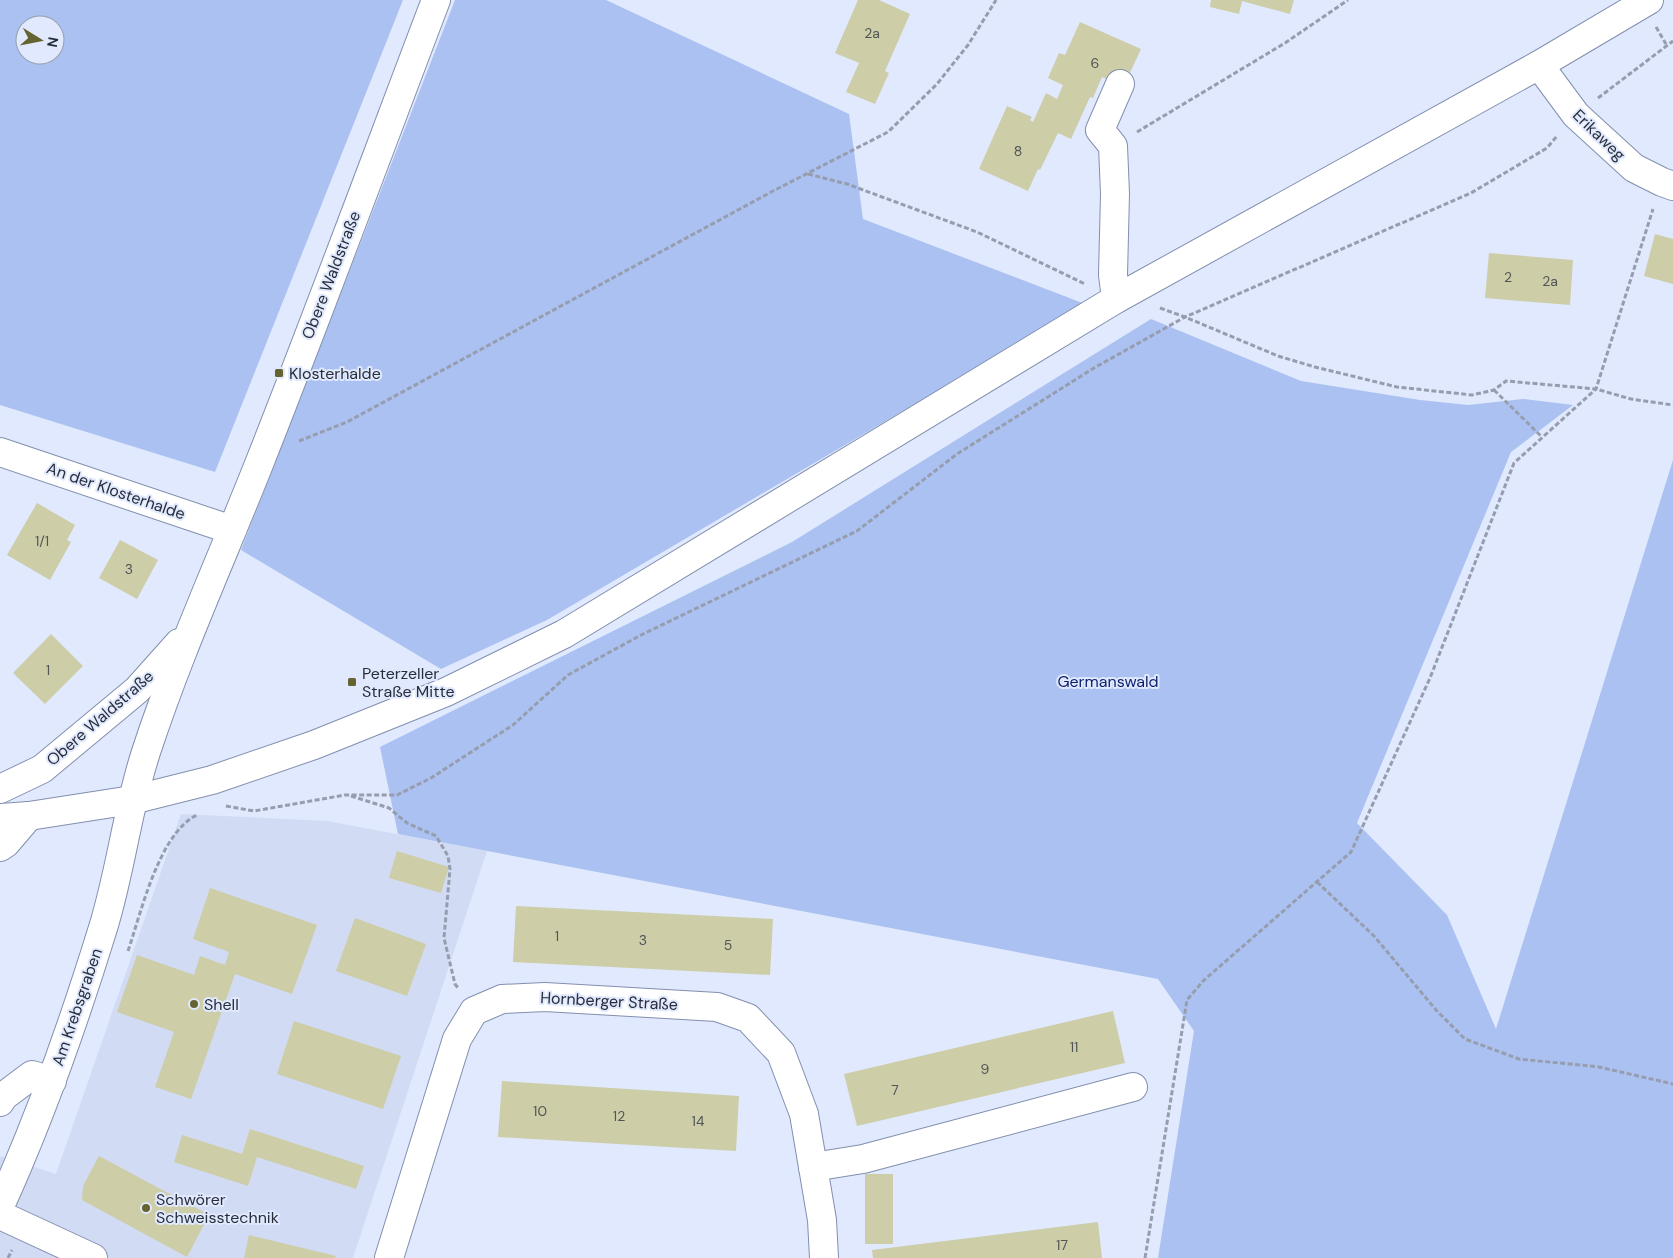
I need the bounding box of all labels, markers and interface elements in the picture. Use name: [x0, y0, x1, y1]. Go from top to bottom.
north arrow: [15, 15, 65, 65]
house number: 2a: [864, 24, 880, 42]
text: N: [43, 36, 63, 49]
house number: 6: [1091, 54, 1099, 72]
street label: Erikaweg: [1568, 105, 1630, 165]
house number: 8: [1014, 142, 1022, 160]
street label: Obere Waldstraße: [297, 208, 365, 342]
house number: 2: [1504, 268, 1512, 286]
house number: 2a: [1542, 272, 1558, 290]
place label: Klosterhalde: [289, 363, 381, 384]
marker: Klosterhalde: [273, 367, 285, 379]
street label: An der Klosterhalde: [44, 457, 188, 525]
house number: 1/1: [35, 532, 49, 550]
house number: 3: [125, 560, 133, 578]
house number: 1: [46, 661, 50, 679]
place label: Peterzeller Straße Mitte: [362, 663, 455, 702]
street label: Obere Waldstraße: [42, 666, 158, 770]
park label: Germanswald: [1057, 671, 1159, 692]
marker: Peterzeller Straße Mitte: [346, 676, 358, 688]
house number: 1: [555, 927, 559, 945]
house number: 3: [639, 931, 647, 949]
house number: 5: [724, 936, 732, 954]
street label: Am Krebsgraben: [47, 945, 107, 1069]
street label: Hornberger Straße: [540, 987, 678, 1015]
place label: Shell: [204, 994, 239, 1015]
marker: Shell: [188, 998, 200, 1010]
house number: 11: [1070, 1038, 1078, 1056]
house number: 9: [981, 1060, 990, 1078]
house number: 7: [891, 1081, 899, 1099]
house number: 10: [533, 1102, 547, 1120]
house number: 12: [613, 1107, 625, 1125]
house number: 14: [692, 1112, 705, 1130]
place label: Schwörer Schweisstechnik: [156, 1189, 279, 1228]
marker: Schwörer Schweisstechnik: [140, 1202, 152, 1214]
house number: 17: [1056, 1236, 1068, 1254]

